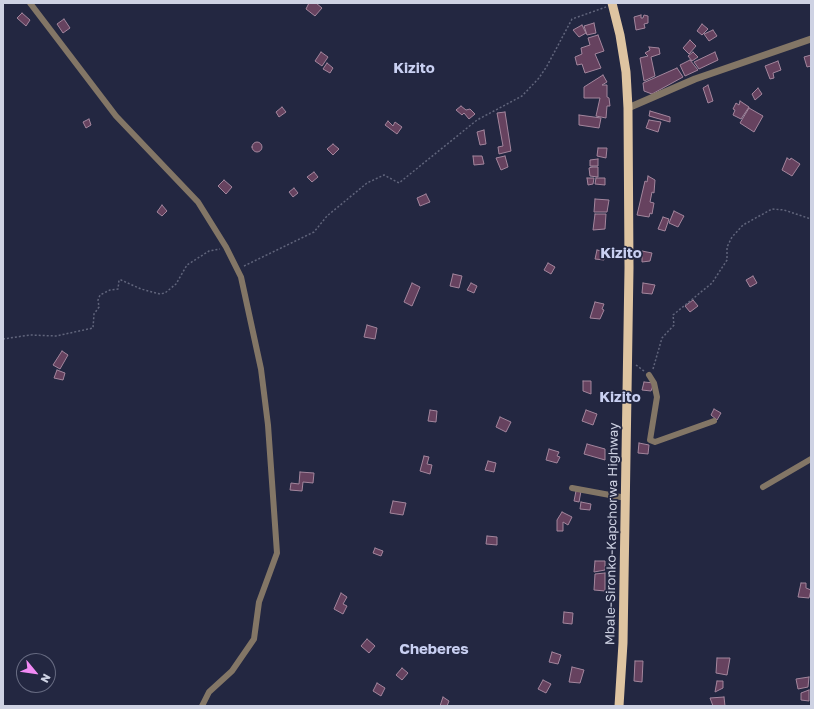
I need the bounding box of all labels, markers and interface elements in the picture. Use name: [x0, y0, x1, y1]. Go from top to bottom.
district label: Kizito: [393, 59, 435, 77]
district label: Kizito: [600, 244, 642, 262]
district label: Kizito: [599, 388, 641, 406]
street label: Mbale-Sironko-Kapchorwa Highway: [602, 423, 622, 645]
district label: Cheberes: [399, 640, 469, 658]
north arrow: [16, 653, 56, 693]
text: N: [38, 672, 54, 685]

